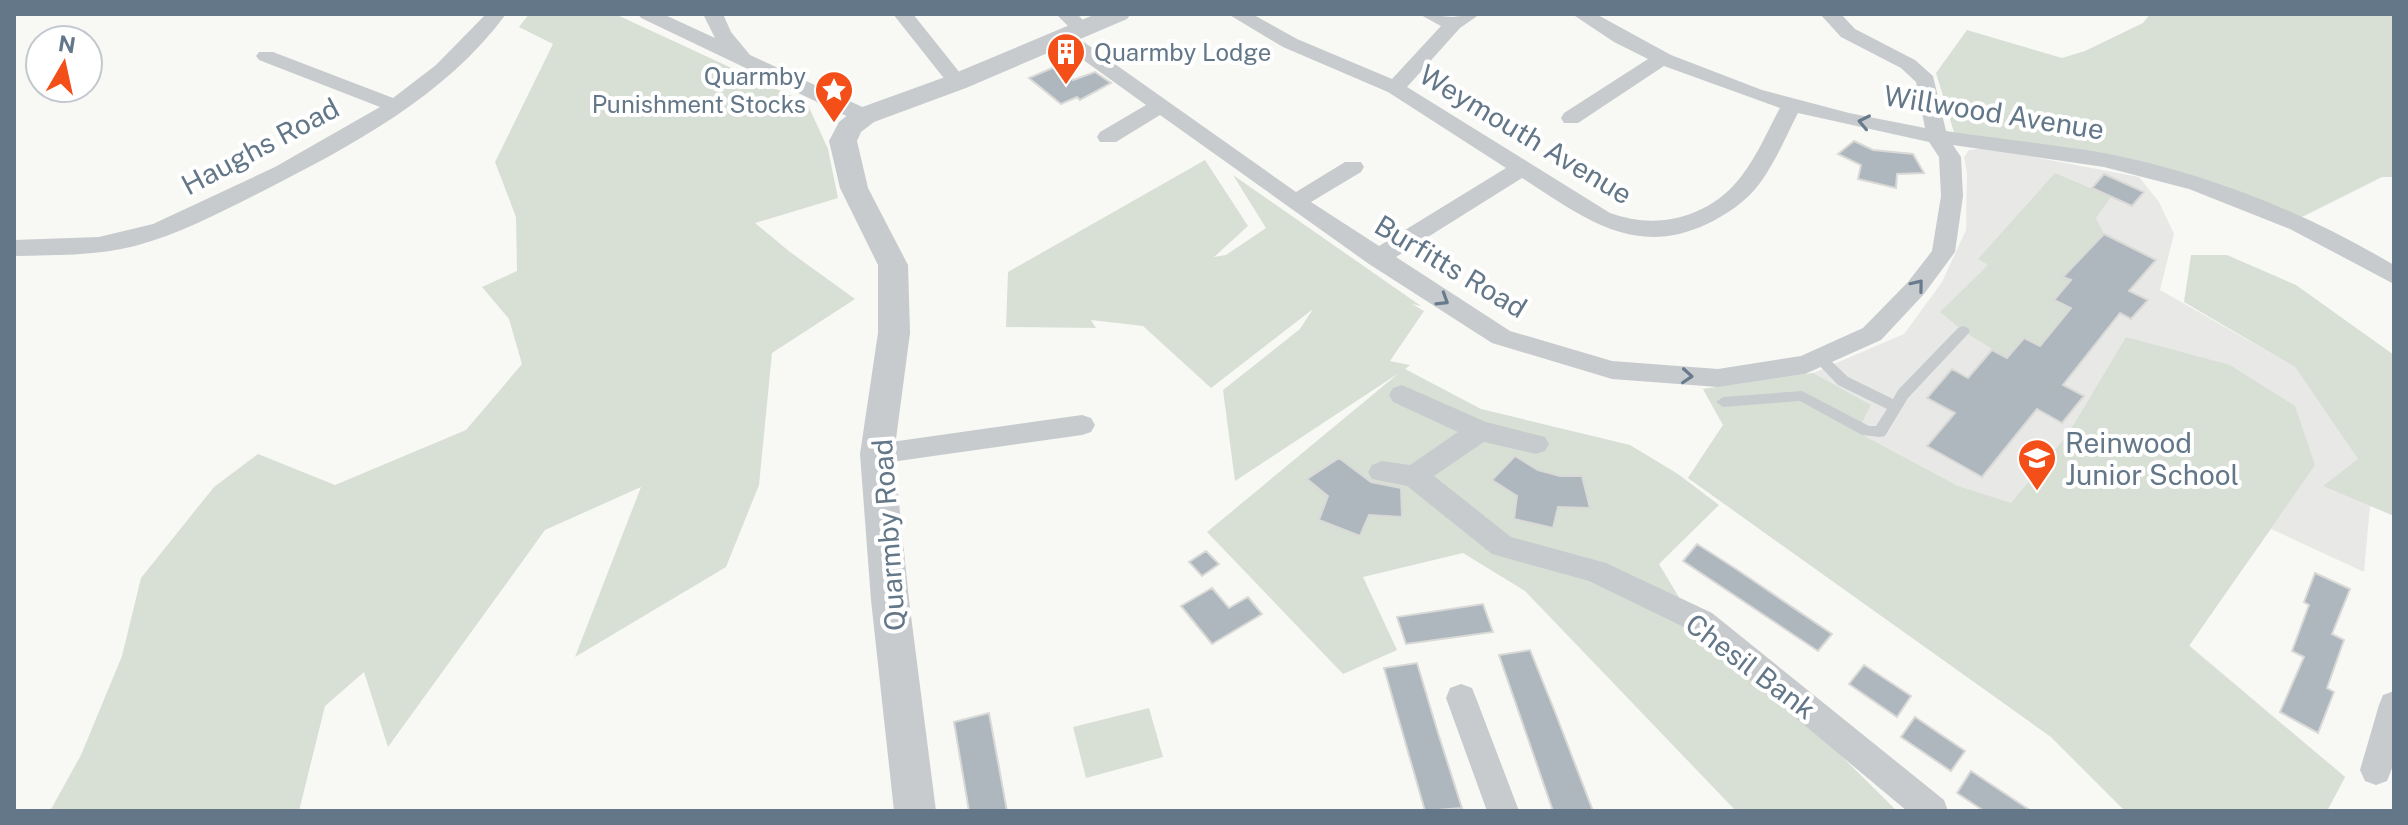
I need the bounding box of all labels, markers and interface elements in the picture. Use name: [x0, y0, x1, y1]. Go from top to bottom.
north arrow: [24, 24, 104, 104]
text: N: [57, 30, 78, 58]
building icon: Quarmby Lodge: [1045, 31, 1087, 86]
place label: Quarmby Lodge: [1094, 38, 1271, 66]
street label: Weymouth Avenue: [1414, 57, 1638, 211]
place label: Quarmby Punishment Stocks: [592, 62, 806, 118]
place icon: Quarmby Punishment Stocks: [813, 69, 855, 124]
street label: Willwood Avenue: [1881, 78, 2107, 146]
street label: Haughs Road: [176, 91, 344, 201]
one-way arrow: [1858, 114, 1872, 131]
street label: Burfitts Road: [1369, 208, 1533, 324]
one-way arrow: [1908, 280, 1923, 294]
one-way arrow: [1434, 290, 1448, 305]
one-way arrow: [1681, 367, 1694, 384]
place label: Reinwood Junior School: [2065, 426, 2239, 491]
school or university icon: Reinwood Junior School: [2016, 437, 2058, 492]
street label: Quarmby Road: [865, 438, 911, 632]
street label: Chesil Bank: [1680, 607, 1822, 725]

